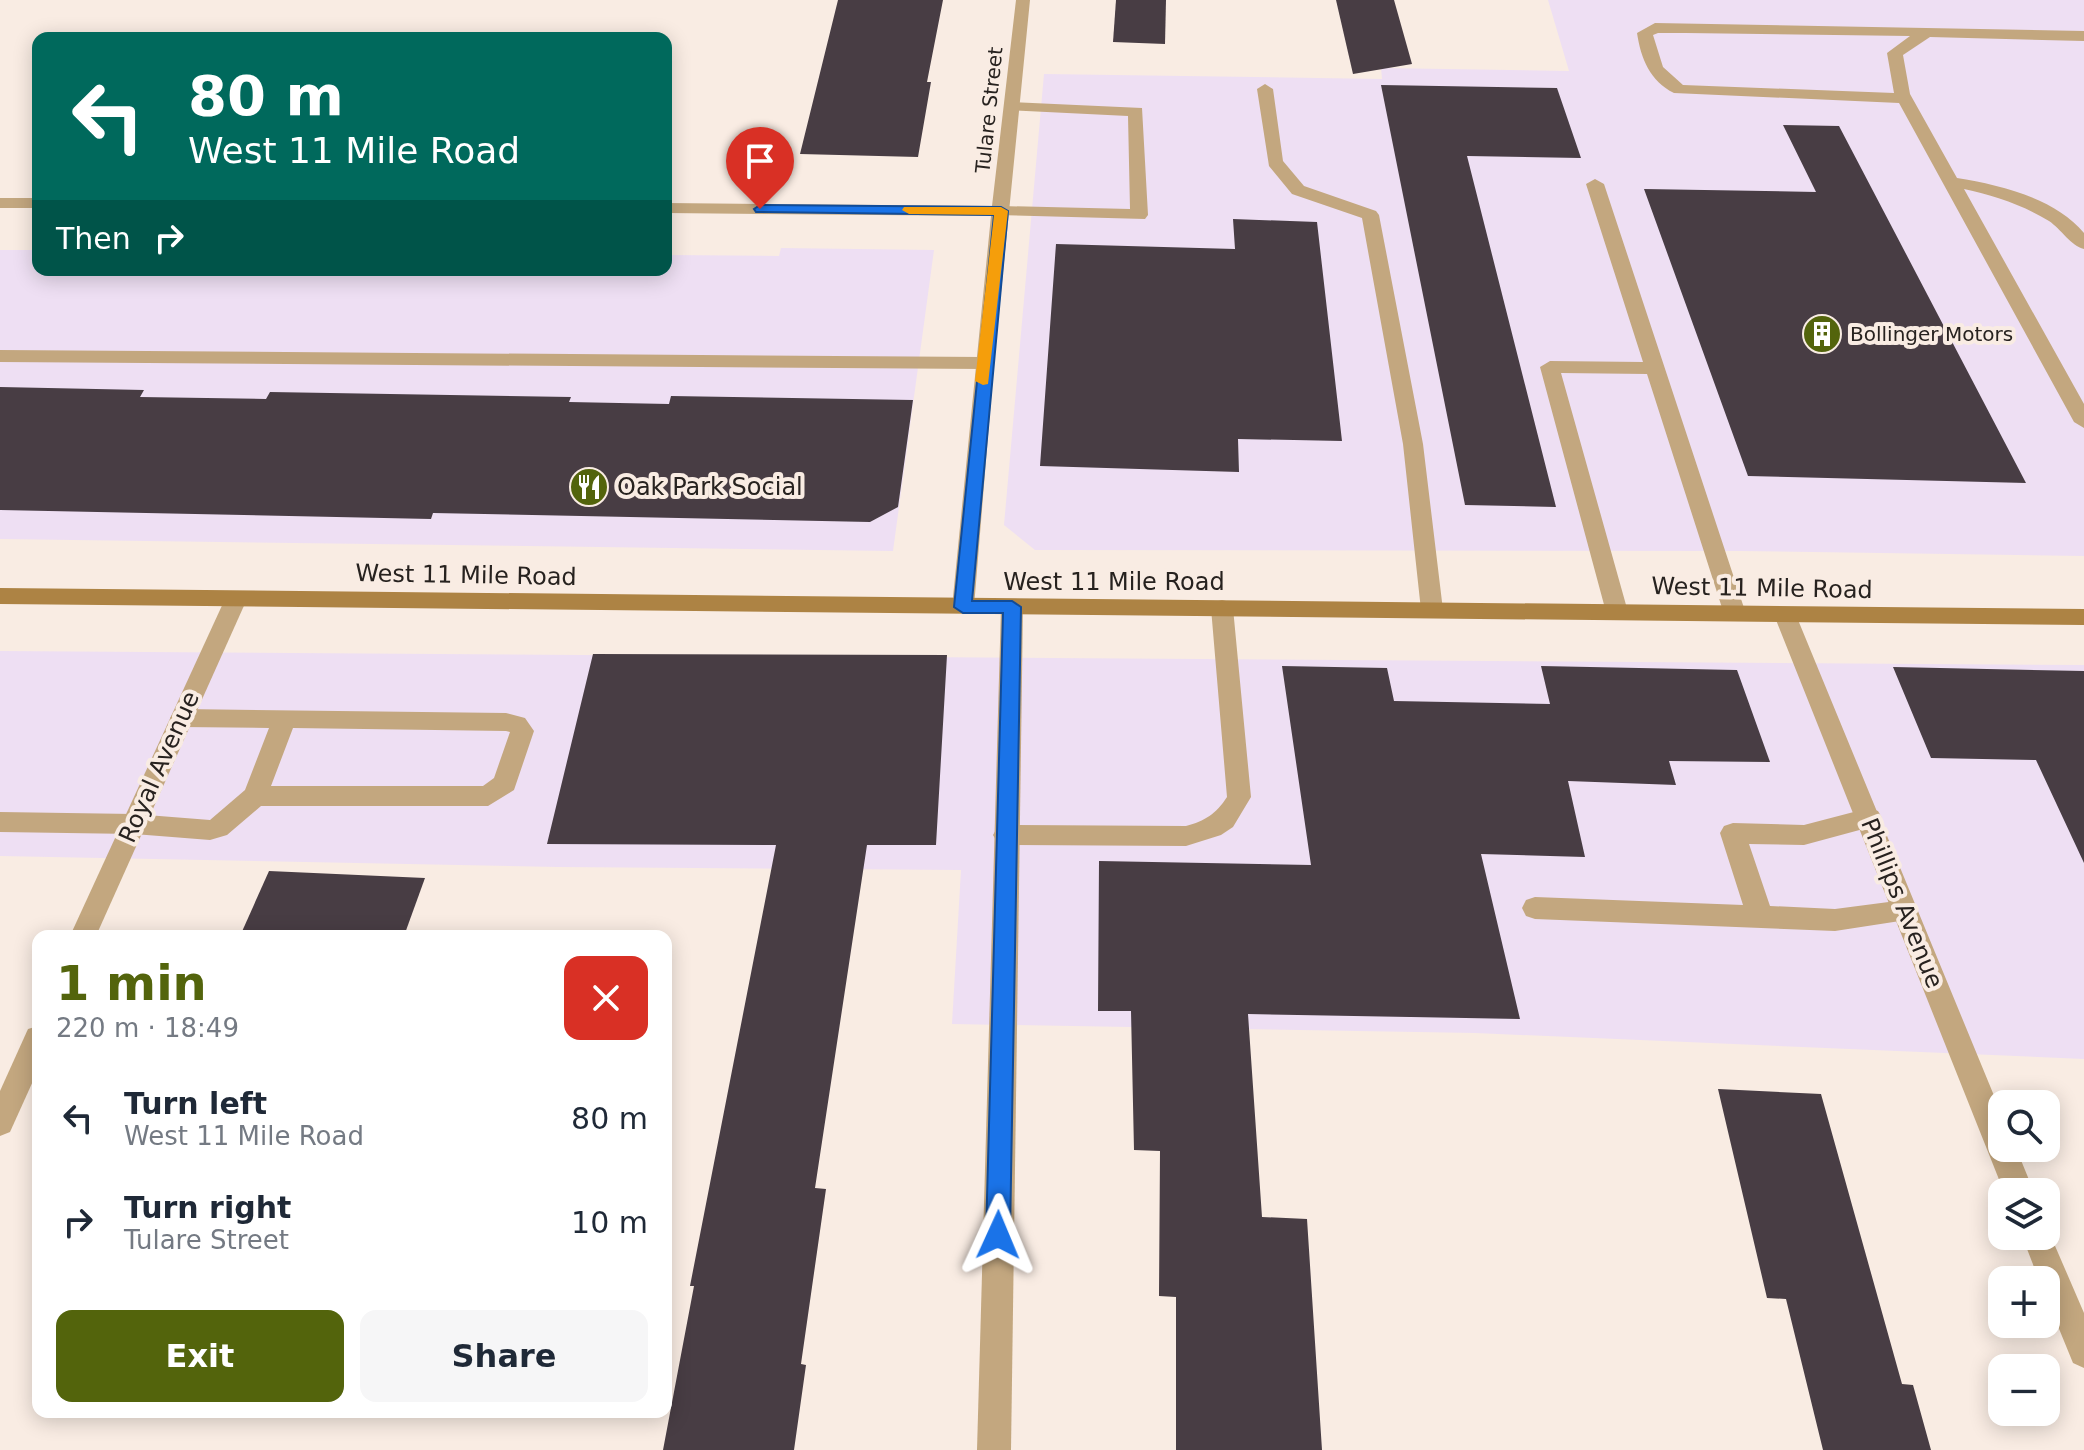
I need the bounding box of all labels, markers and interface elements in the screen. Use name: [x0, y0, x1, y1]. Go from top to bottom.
street label: Tulare Street: [970, 45, 1008, 175]
text: 80 m: [188, 63, 344, 128]
icon: left: [56, 64, 160, 168]
pin: [726, 127, 794, 209]
text: West 11 Mile Road: [188, 130, 520, 171]
icon: arrive: [738, 139, 782, 183]
icon: right: [147, 216, 191, 260]
text: Then: [56, 221, 131, 256]
building icon: Bollinger Motors: [1801, 313, 1843, 355]
place label: Bollinger Motors: [1850, 322, 2013, 346]
restaurant icon: Oak Park Social: [568, 466, 610, 508]
place label: Oak Park Social: [617, 473, 803, 501]
street label: West 11 Mile Road: [355, 559, 577, 591]
street label: West 11 Mile Road: [1003, 568, 1225, 596]
street label: West 11 Mile Road: [1651, 572, 1873, 604]
street label: Royal Avenue: [113, 687, 205, 847]
street label: Phillips Avenue: [1855, 814, 1949, 992]
text: 1 min: [56, 955, 207, 1011]
button: close: [564, 956, 648, 1040]
text: 220 m · 18:49: [56, 1013, 239, 1043]
text: Turn left: [124, 1086, 267, 1121]
map controls: [1988, 1090, 2060, 1426]
button: search: [1988, 1090, 2060, 1162]
icon: left: [56, 1096, 100, 1140]
text: 80 m: [571, 1101, 648, 1136]
text: West 11 Mile Road: [124, 1121, 364, 1151]
button: layers: [1988, 1178, 2060, 1250]
text: Turn right: [124, 1190, 291, 1225]
position arrow: [956, 1193, 1040, 1277]
icon: right: [56, 1200, 100, 1244]
text: 10 m: [571, 1205, 648, 1240]
text: Tulare Street: [124, 1225, 289, 1255]
button: +: [1988, 1266, 2060, 1338]
button: Exit: [56, 1310, 344, 1402]
button: Share: [360, 1310, 648, 1402]
button: −: [1988, 1354, 2060, 1426]

